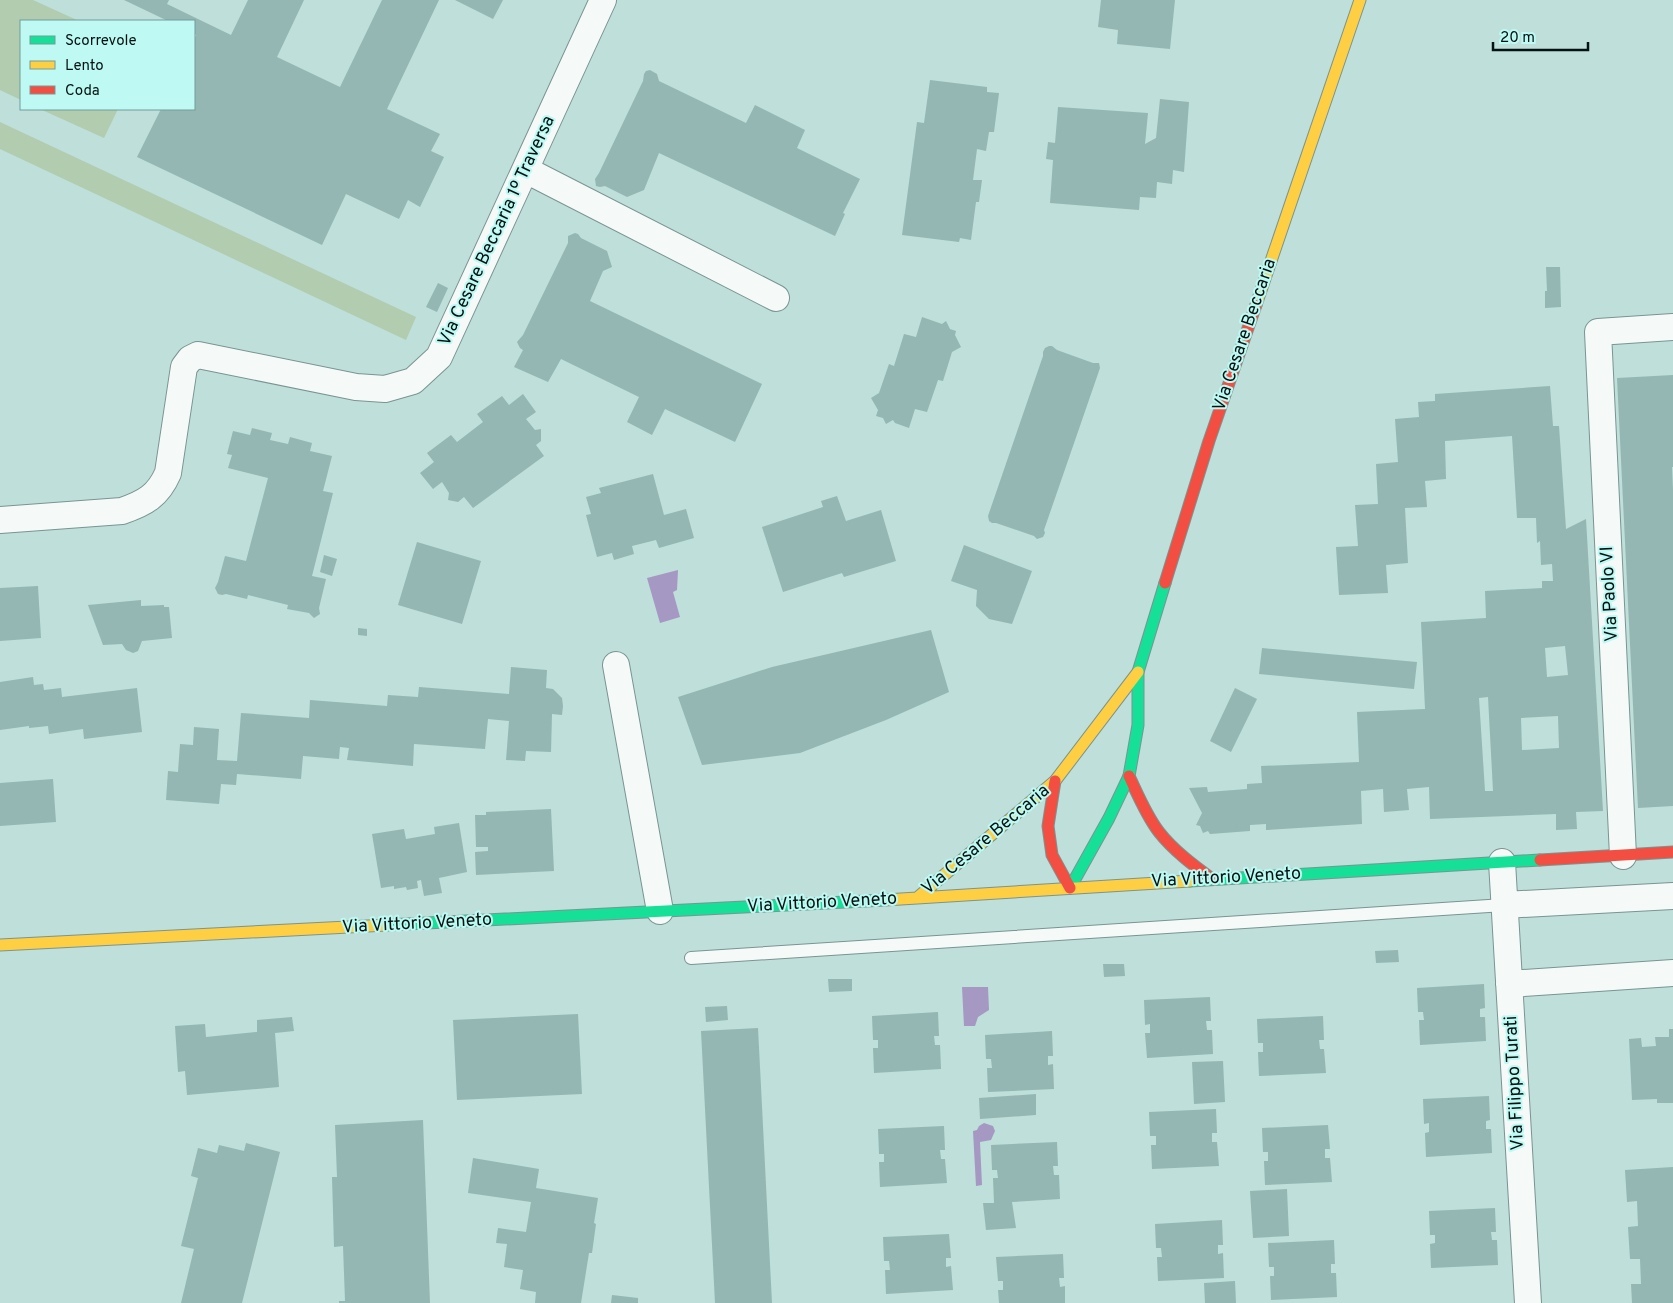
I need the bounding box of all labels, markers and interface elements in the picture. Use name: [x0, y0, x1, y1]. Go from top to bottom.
legend: [20, 20, 195, 110]
scale bar: [1493, 20, 1588, 52]
text: 20 m: [1500, 29, 1535, 48]
text: Scorrevole: [65, 32, 137, 51]
text: Lento: [65, 57, 104, 76]
text: Coda: [65, 82, 100, 101]
street label: Via Cesare Beccaria 1º Traversa: [433, 112, 561, 350]
street label: Via Cesare Beccaria: [1208, 255, 1282, 415]
street label: Via Paolo VI: [1596, 546, 1624, 642]
street label: Via Cesare Beccaria: [917, 780, 1055, 900]
street label: Via Vittorio Veneto: [1150, 863, 1302, 893]
street label: Via Vittorio Veneto: [746, 888, 898, 918]
street label: Via Vittorio Veneto: [341, 909, 493, 939]
street label: Via Filippo Turati: [1500, 1015, 1530, 1151]

